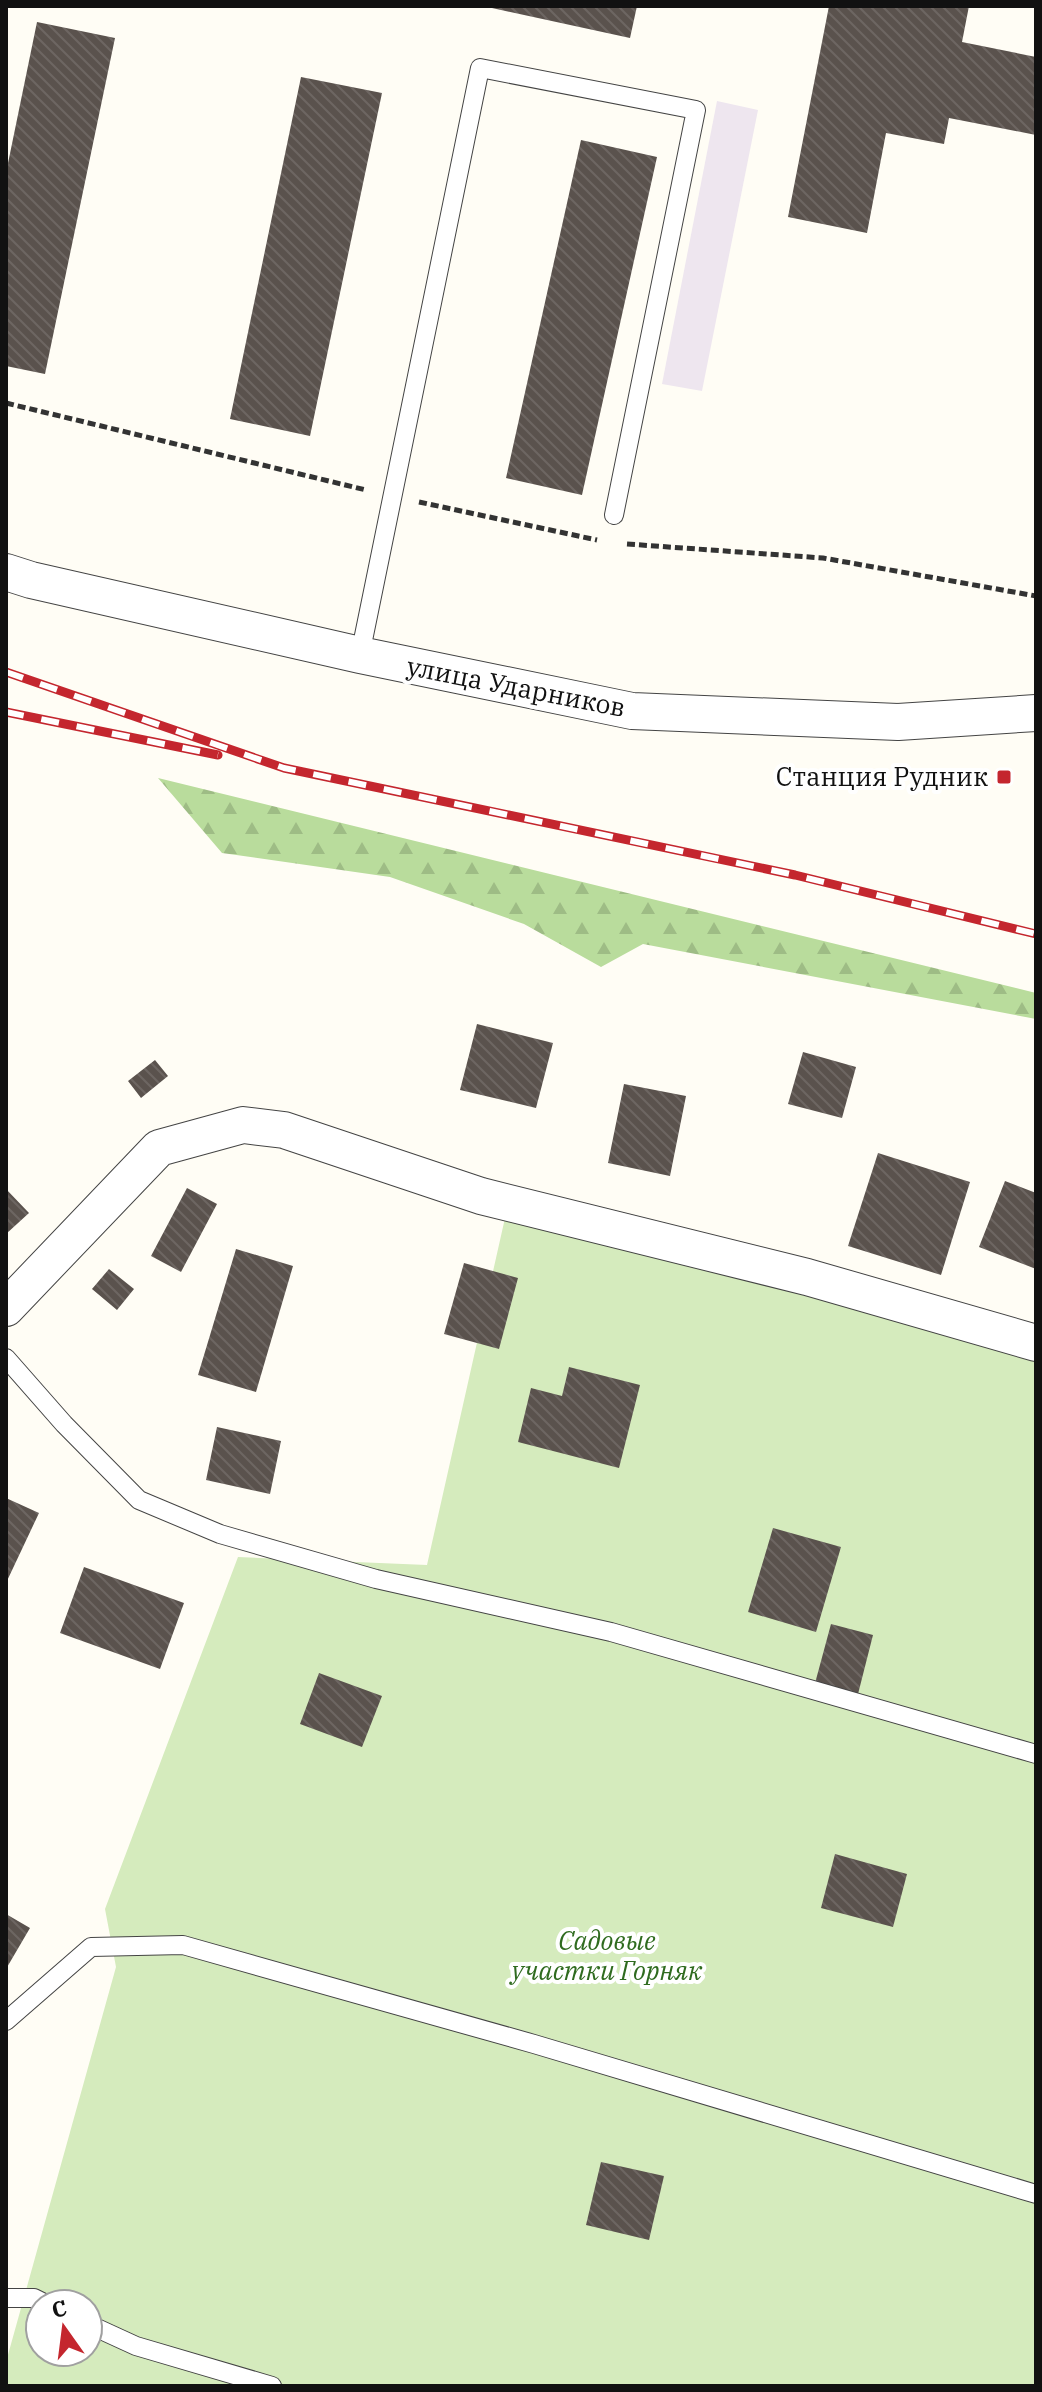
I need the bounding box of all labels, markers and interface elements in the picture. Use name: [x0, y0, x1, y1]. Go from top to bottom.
street label: улица Ударников: [404, 648, 628, 724]
place label: Станция Рудник: [776, 759, 988, 793]
marker: Станция Рудник: [995, 768, 1013, 786]
park label: Садовые участки Горняк: [509, 1923, 703, 1987]
north arrow: [24, 2288, 104, 2368]
text: С: [48, 2292, 70, 2324]

